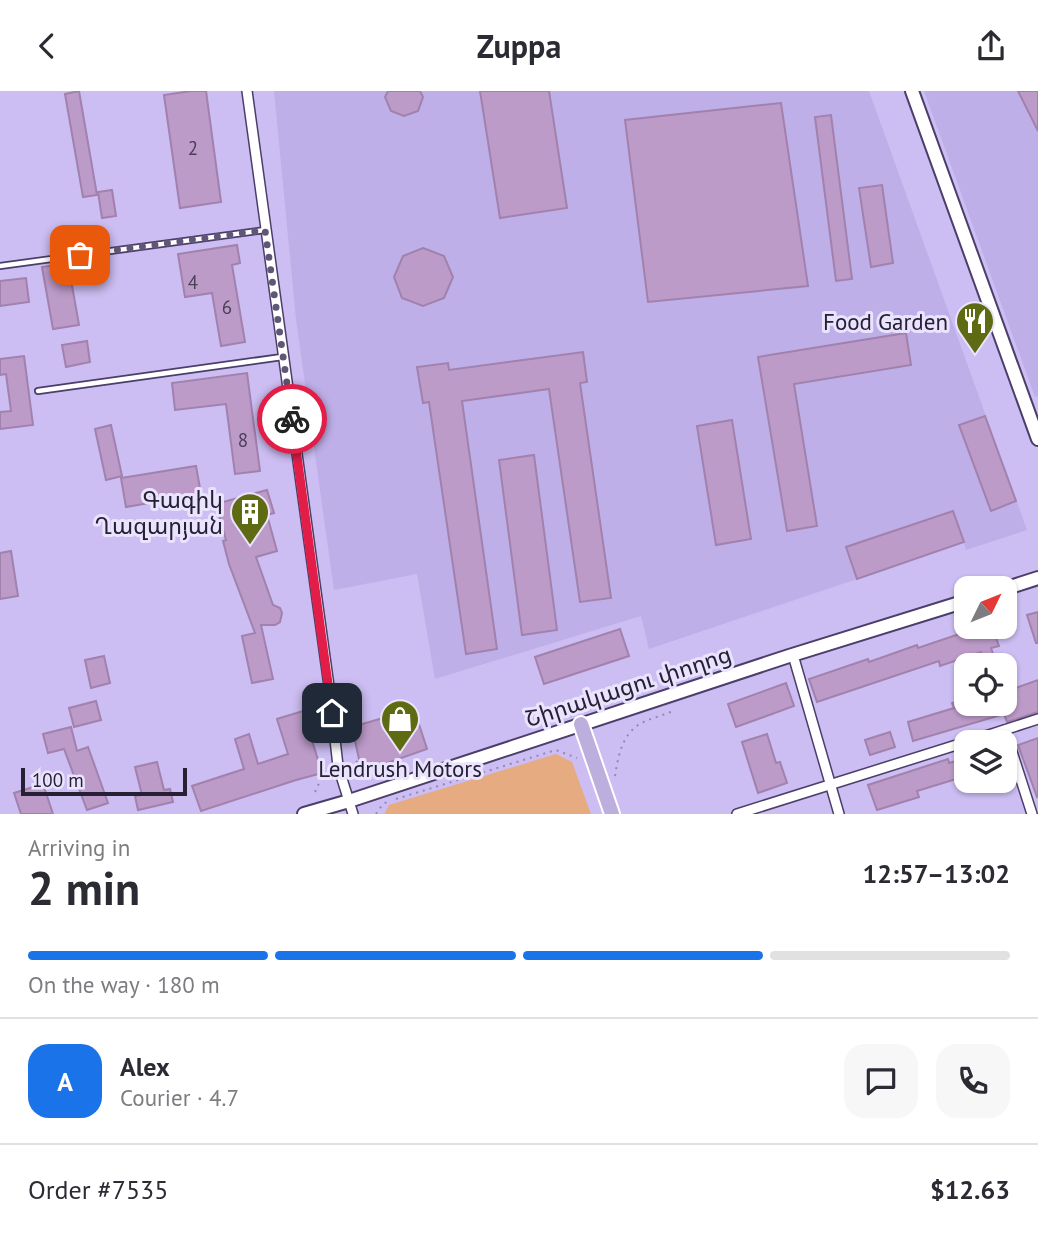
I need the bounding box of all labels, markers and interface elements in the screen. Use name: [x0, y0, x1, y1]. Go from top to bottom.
text: Zuppa: [477, 25, 561, 67]
icon: back: [28, 27, 66, 65]
icon: share: [972, 27, 1010, 65]
house number: 2: [188, 136, 198, 160]
pin: [50, 225, 110, 285]
icon: bag: [61, 236, 99, 274]
house number: 4: [188, 270, 198, 294]
house number: 6: [222, 295, 232, 319]
restaurant icon: Food Garden: [954, 300, 996, 355]
place label: Food Garden: [823, 307, 948, 336]
courier: [257, 384, 327, 454]
icon: bike: [273, 400, 311, 438]
house number: 8: [238, 428, 248, 452]
place label: Գագիկ Ղազարյան: [95, 485, 223, 540]
building icon: Գագիկ Ղազարյան: [229, 491, 271, 546]
north arrow: [954, 576, 1017, 639]
map controls: [954, 576, 1017, 793]
street label: Շիրակացու փողոց: [521, 639, 735, 733]
button: locate: [954, 653, 1017, 716]
pin: [302, 683, 362, 743]
icon: home: [313, 694, 351, 732]
shop icon: Lendrush Motors: [379, 698, 421, 753]
button: layers: [954, 730, 1017, 793]
place label: Lendrush Motors: [318, 754, 482, 783]
scale bar: [21, 765, 187, 797]
text: 100 m: [32, 768, 84, 792]
text: Arriving in: [28, 833, 130, 862]
text: 12:57–13:02: [863, 857, 1010, 890]
text: 2 min: [28, 858, 140, 918]
text: On the way · 180 m: [28, 970, 220, 999]
button: chat: [844, 1044, 918, 1118]
button: phone: [936, 1044, 1010, 1118]
text: Alex: [120, 1050, 170, 1083]
text: A: [57, 1065, 73, 1098]
text: Courier · 4.7: [120, 1083, 239, 1112]
text: Order #7535: [28, 1173, 168, 1206]
text: $12.63: [930, 1173, 1010, 1206]

